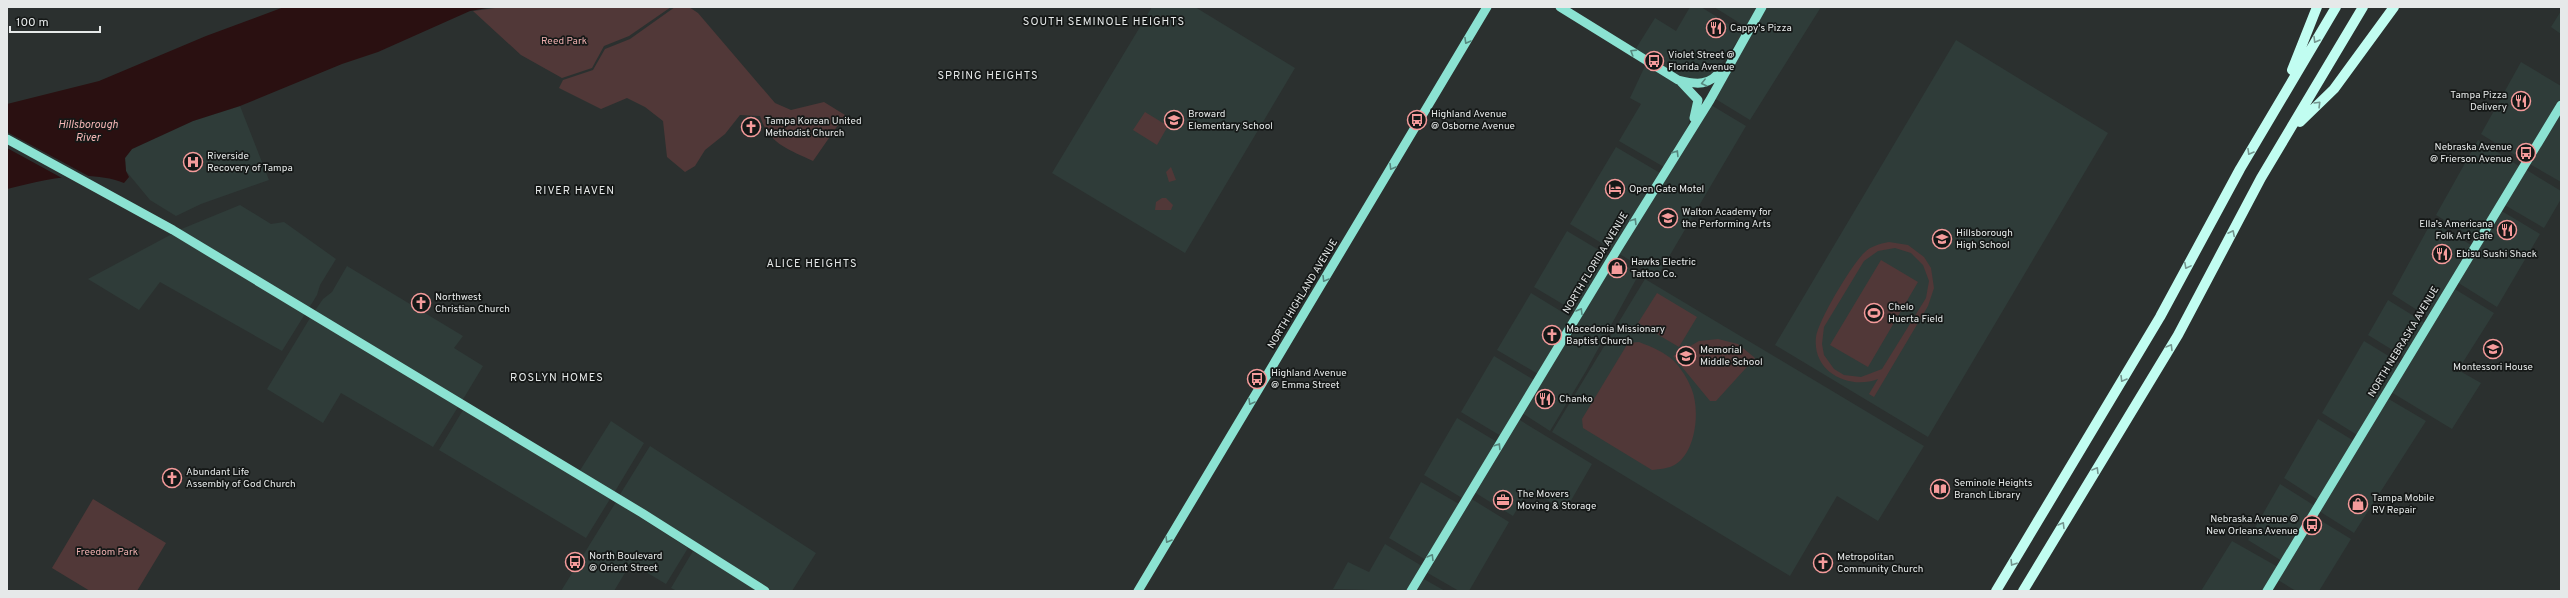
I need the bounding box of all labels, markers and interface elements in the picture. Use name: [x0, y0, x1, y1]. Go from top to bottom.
scale bar: [10, 8, 100, 34]
text: 100 m: [16, 15, 49, 31]
district label: SOUTH SEMINOLE HEIGHTS: [1023, 15, 1185, 29]
restaurant icon: Cappy's Pizza: [1705, 17, 1727, 39]
place label: Cappy's Pizza: [1730, 22, 1792, 35]
park label: Reed Park: [541, 35, 587, 48]
one-way arrow: [2313, 36, 2320, 43]
one-way arrow: [1465, 37, 1472, 44]
place label: Violet Street @ Florida Avenue: [1668, 49, 1735, 74]
one-way arrow: [1630, 50, 1637, 57]
bus stop icon: Violet Street @ Florida Avenue: [1643, 50, 1665, 72]
district label: SPRING HEIGHTS: [937, 69, 1039, 83]
one-way arrow: [1700, 78, 1707, 86]
place label: Tampa Pizza Delivery: [2450, 89, 2507, 114]
restaurant icon: Tampa Pizza Delivery: [2510, 90, 2532, 112]
one-way arrow: [2313, 101, 2321, 109]
place label: Broward Elementary School: [1188, 108, 1273, 133]
place label: Highland Avenue @ Osborne Avenue: [1431, 108, 1515, 133]
school or university icon: Broward Elementary School: [1163, 109, 1185, 131]
bus stop icon: Highland Avenue @ Osborne Avenue: [1406, 109, 1428, 131]
place label: Tampa Korean United Methodist Church: [765, 115, 862, 140]
church icon: Tampa Korean United Methodist Church: [740, 116, 762, 138]
water label: Hillsborough River: [58, 118, 118, 145]
place label: Nebraska Avenue @ Frierson Avenue: [2430, 141, 2512, 166]
bus stop icon: Nebraska Avenue @ Frierson Avenue: [2515, 142, 2537, 164]
one-way arrow: [2247, 148, 2254, 155]
place label: Riverside Recovery of Tampa: [207, 150, 293, 175]
one-way arrow: [1672, 150, 1679, 157]
hospital icon: Riverside Recovery of Tampa: [182, 151, 204, 173]
one-way arrow: [1389, 163, 1397, 170]
hotel icon: Open Gate Motel: [1604, 178, 1626, 200]
place label: Open Gate Motel: [1629, 183, 1704, 196]
district label: RIVER HAVEN: [535, 184, 615, 198]
place label: Walton Academy for the Performing Arts: [1682, 206, 1772, 231]
school or university icon: Walton Academy for the Performing Arts: [1657, 207, 1679, 229]
street label: NORTH FLORIDA AVENUE: [1560, 210, 1632, 316]
one-way arrow: [1629, 218, 1637, 225]
place label: Ella's Americana Folk Art Cafe: [2419, 218, 2493, 243]
restaurant icon: Ella's Americana Folk Art Cafe: [2496, 219, 2518, 241]
place label: Hillsborough High School: [1956, 227, 2013, 252]
school or university icon: Hillsborough High School: [1931, 228, 1953, 250]
one-way arrow: [2227, 229, 2235, 237]
street label: NORTH HIGHLAND AVENUE: [1265, 237, 1341, 351]
restaurant icon: Ebisu Sushi Shack: [2431, 243, 2453, 265]
place label: Ebisu Sushi Shack: [2456, 248, 2537, 261]
place label: Hawks Electric Tattoo Co.: [1631, 256, 1696, 281]
district label: ALICE HEIGHTS: [766, 257, 858, 271]
shop icon: Hawks Electric Tattoo Co.: [1606, 257, 1628, 279]
one-way arrow: [2184, 262, 2192, 270]
one-way arrow: [1323, 275, 1330, 282]
street label: NORTH NEBRASKA AVENUE: [2366, 284, 2442, 400]
place label: Northwest Christian Church: [435, 291, 510, 316]
church icon: Northwest Christian Church: [410, 292, 432, 314]
place label: Chelo Huerta Field: [1888, 301, 1943, 326]
sports icon: Chelo Huerta Field: [1863, 302, 1885, 324]
one-way arrow: [1575, 308, 1582, 315]
place label: Macedonia Missionary Baptist Church: [1566, 323, 1665, 348]
church icon: Macedonia Missionary Baptist Church: [1541, 324, 1563, 346]
school or university icon: Montessori House: [2482, 338, 2504, 360]
place label: Memorial Middle School: [1700, 344, 1763, 369]
one-way arrow: [2166, 344, 2173, 351]
school or university icon: Memorial Middle School: [1675, 345, 1697, 367]
place label: Montessori House: [2453, 361, 2533, 374]
place label: Highland Avenue @ Emma Street: [1271, 367, 1347, 392]
bus stop icon: Highland Avenue @ Emma Street: [1246, 368, 1268, 390]
district label: ROSLYN HOMES: [510, 371, 604, 385]
one-way arrow: [2120, 375, 2128, 382]
restaurant icon: Chanko: [1534, 388, 1556, 410]
place label: Chanko: [1559, 393, 1593, 406]
one-way arrow: [1249, 398, 1256, 405]
one-way arrow: [1494, 443, 1501, 450]
place label: Abundant Life Assembly of God Church: [186, 466, 296, 491]
church icon: Abundant Life Assembly of God Church: [161, 467, 183, 489]
one-way arrow: [2091, 467, 2098, 474]
place label: Seminole Heights Branch Library: [1954, 477, 2033, 502]
library icon: Seminole Heights Branch Library: [1929, 478, 1951, 500]
place label: The Movers Moving & Storage: [1517, 488, 1596, 513]
office icon: The Movers Moving & Storage: [1492, 489, 1514, 511]
place label: Tampa Mobile RV Repair: [2372, 492, 2434, 517]
shop icon: Tampa Mobile RV Repair: [2347, 493, 2369, 515]
place label: Nebraska Avenue @ New Orleans Avenue: [2206, 513, 2298, 538]
bus stop icon: Nebraska Avenue @ New Orleans Avenue: [2301, 514, 2323, 536]
one-way arrow: [2058, 522, 2065, 529]
one-way arrow: [1166, 536, 1173, 543]
park label: Freedom Park: [76, 546, 138, 559]
place label: North Boulevard @ Orient Street: [589, 550, 662, 575]
bus stop icon: North Boulevard @ Orient Street: [564, 551, 586, 573]
place label: Metropolitan Community Church: [1837, 551, 1923, 576]
church icon: Metropolitan Community Church: [1812, 552, 1834, 574]
one-way arrow: [1426, 554, 1433, 561]
one-way arrow: [2011, 559, 2018, 566]

